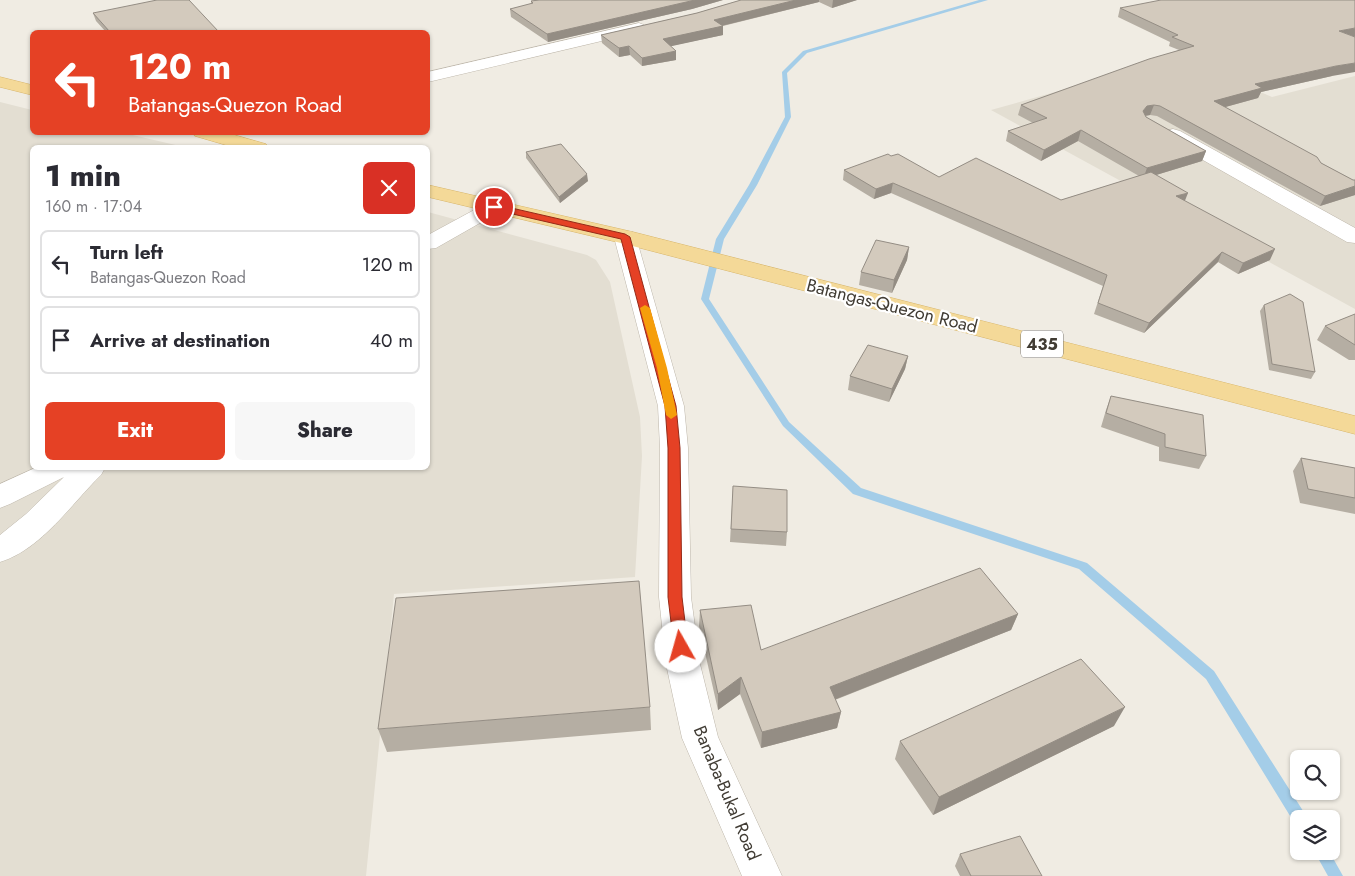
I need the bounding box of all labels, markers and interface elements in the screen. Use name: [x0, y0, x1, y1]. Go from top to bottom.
text: 120 m: [128, 42, 231, 92]
icon: left: [45, 50, 110, 115]
text: Batangas-Quezon Road: [128, 88, 342, 120]
text: 1 min: [45, 154, 121, 197]
button: close: [363, 162, 415, 214]
pin: [473, 186, 515, 228]
icon: arrive: [480, 193, 508, 221]
text: 160 m · 17:04: [45, 195, 142, 218]
text: Turn left: [90, 239, 163, 266]
icon: left: [47, 250, 75, 278]
text: 120 m: [362, 251, 413, 278]
text: Batangas-Quezon Road: [90, 266, 246, 289]
street label: Batangas-Quezon Road: [804, 272, 980, 340]
icon: arrive: [47, 326, 75, 354]
text: Arrive at destination: [90, 327, 270, 354]
text: 40 m: [370, 327, 413, 354]
road number: 435: [1021, 330, 1063, 358]
button: Exit: [45, 402, 225, 460]
button: Share: [235, 402, 415, 460]
position arrow: [654, 620, 706, 672]
street label: Banaba-Bukal Road: [687, 722, 767, 864]
map controls: [1290, 750, 1340, 860]
button: search: [1290, 750, 1340, 800]
button: layers: [1290, 810, 1340, 860]

